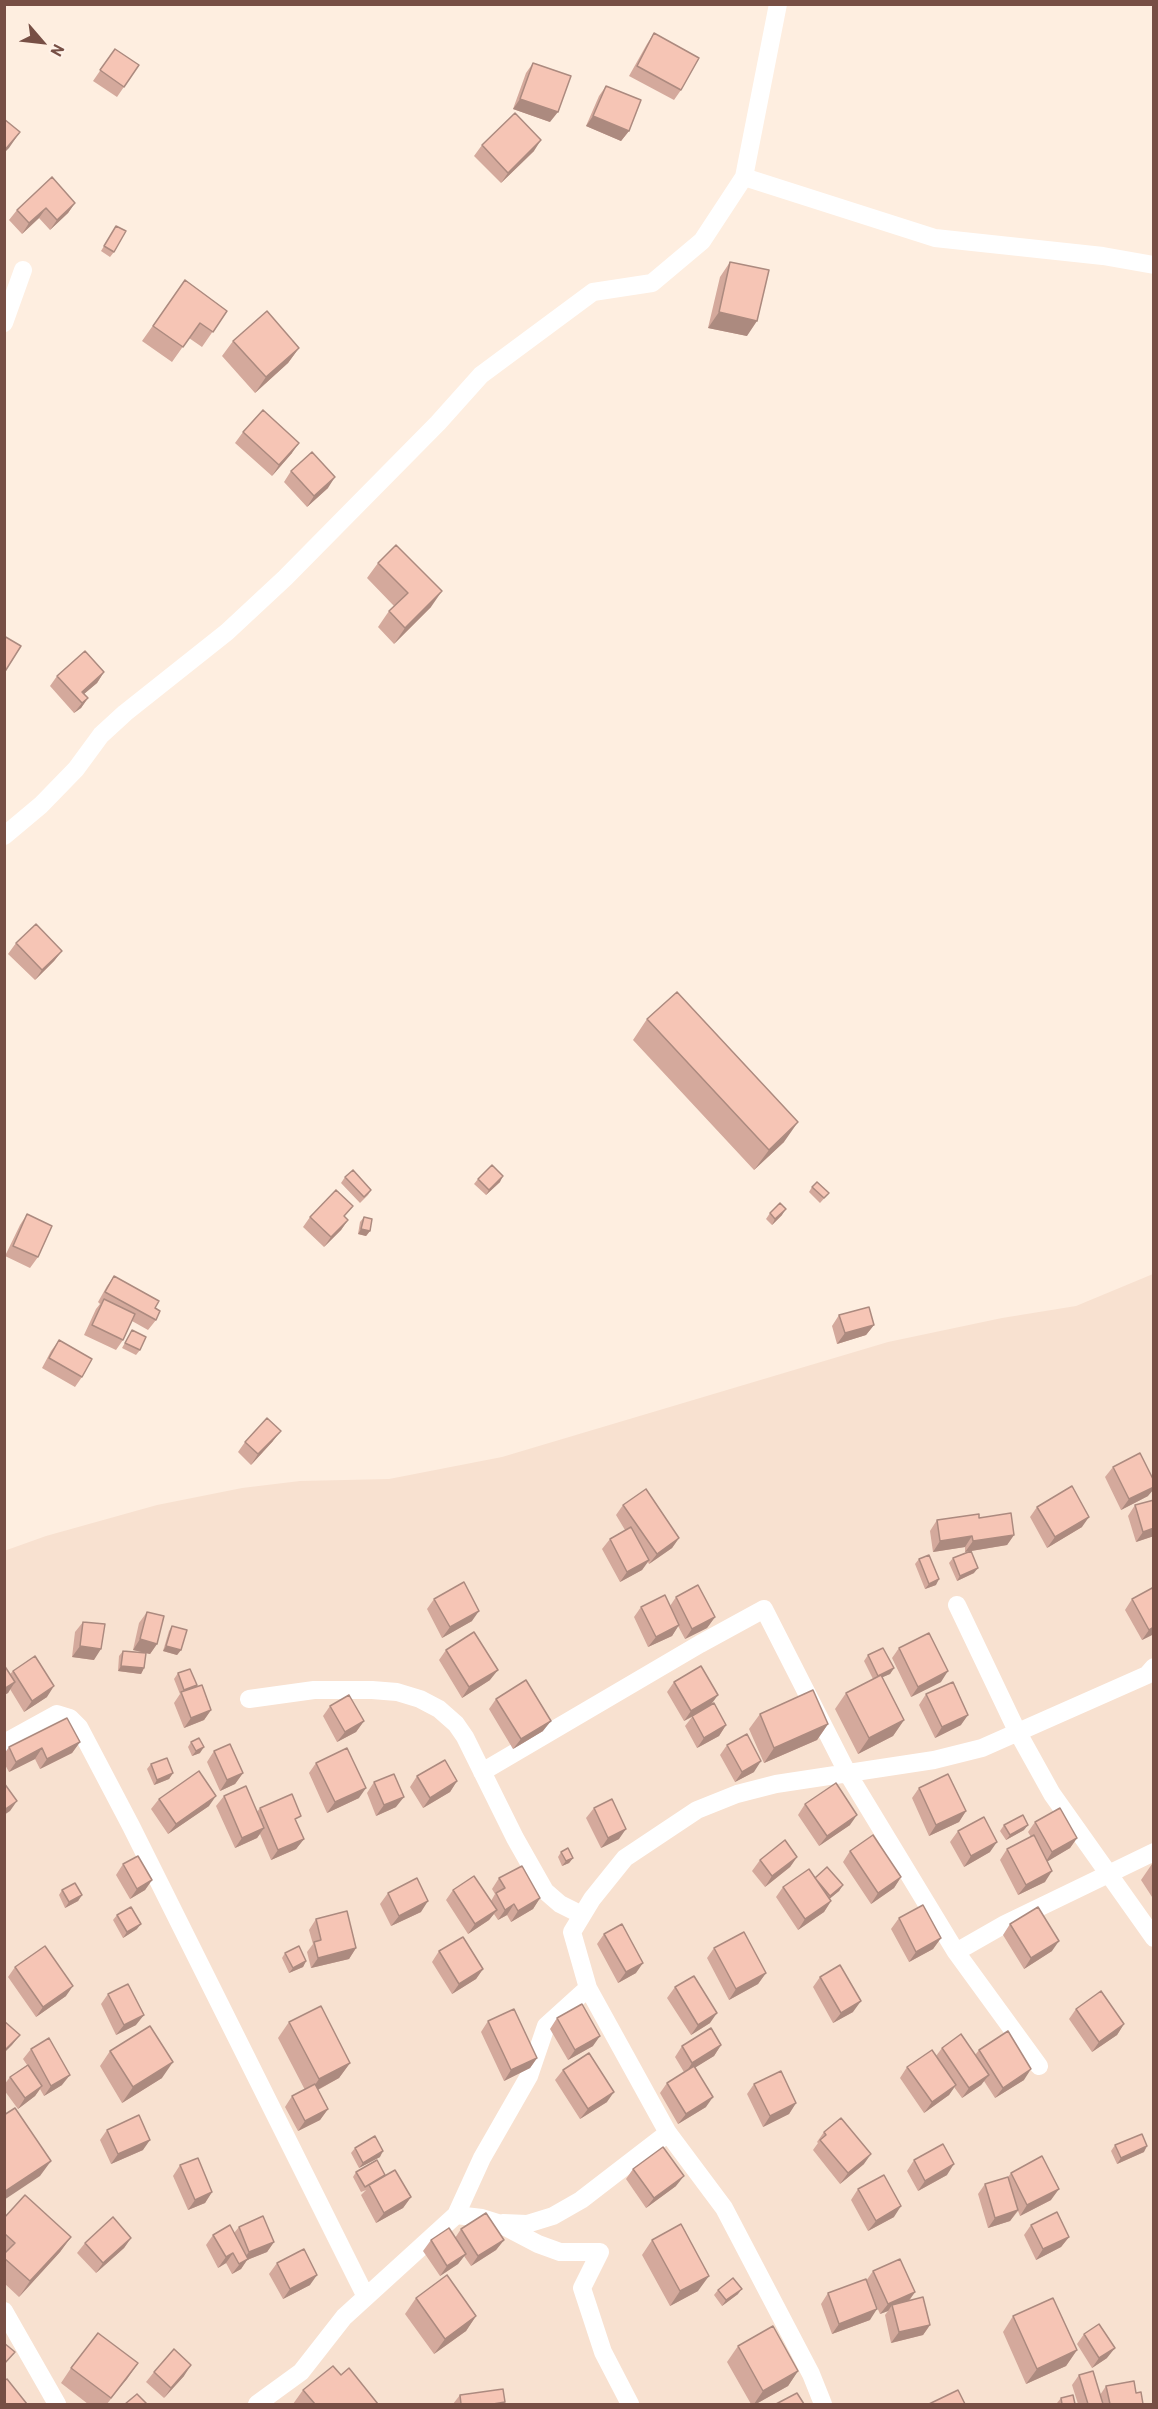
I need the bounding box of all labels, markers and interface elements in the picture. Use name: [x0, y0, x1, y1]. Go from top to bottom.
north arrow: [12, 12, 72, 72]
text: N: [47, 42, 69, 60]

